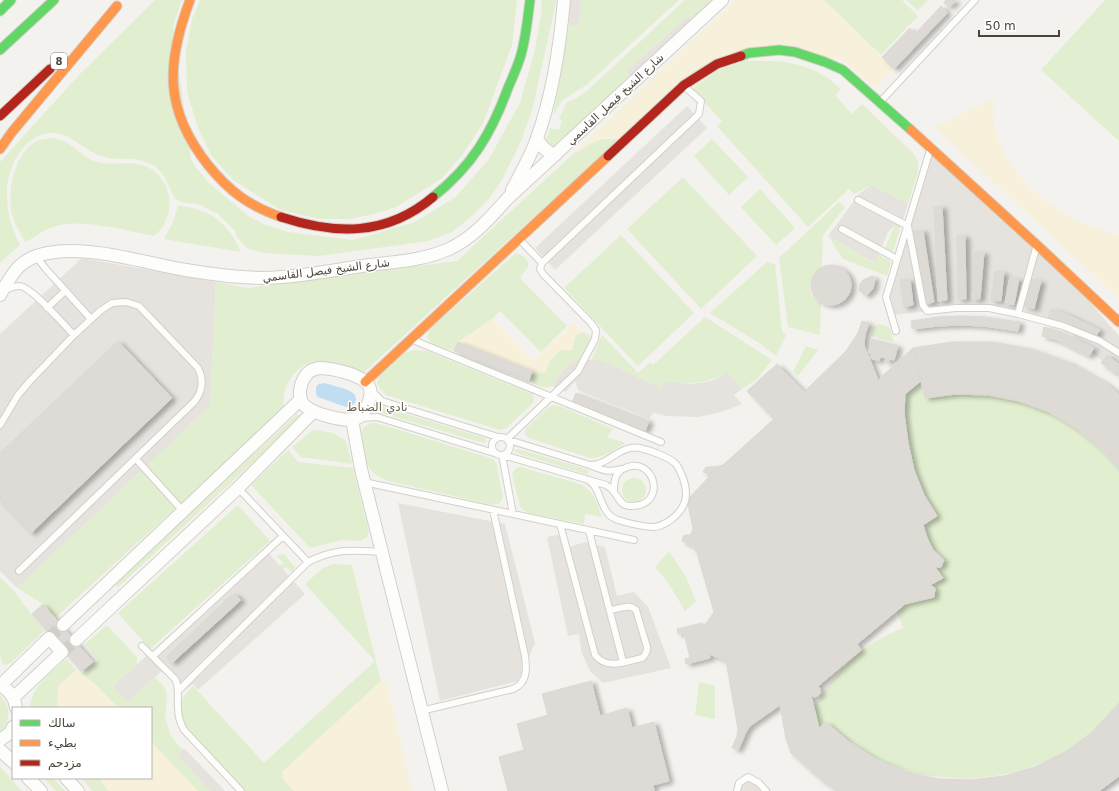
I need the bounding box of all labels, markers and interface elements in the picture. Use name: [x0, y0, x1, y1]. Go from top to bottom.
scale bar: [979, 12, 1059, 38]
text: 50 m: [985, 19, 1016, 33]
street label: شارع الشيخ فيصل القاسمي: [564, 51, 667, 148]
road number: 8: [51, 53, 67, 69]
street label: شارع الشيخ فيصل القاسمي: [262, 256, 390, 285]
district label: نادي الضباط: [346, 400, 408, 414]
legend: [12, 707, 152, 779]
text: سالك: [48, 716, 75, 730]
text: بطيء: [48, 736, 77, 750]
text: مزدحم: [48, 756, 82, 771]

